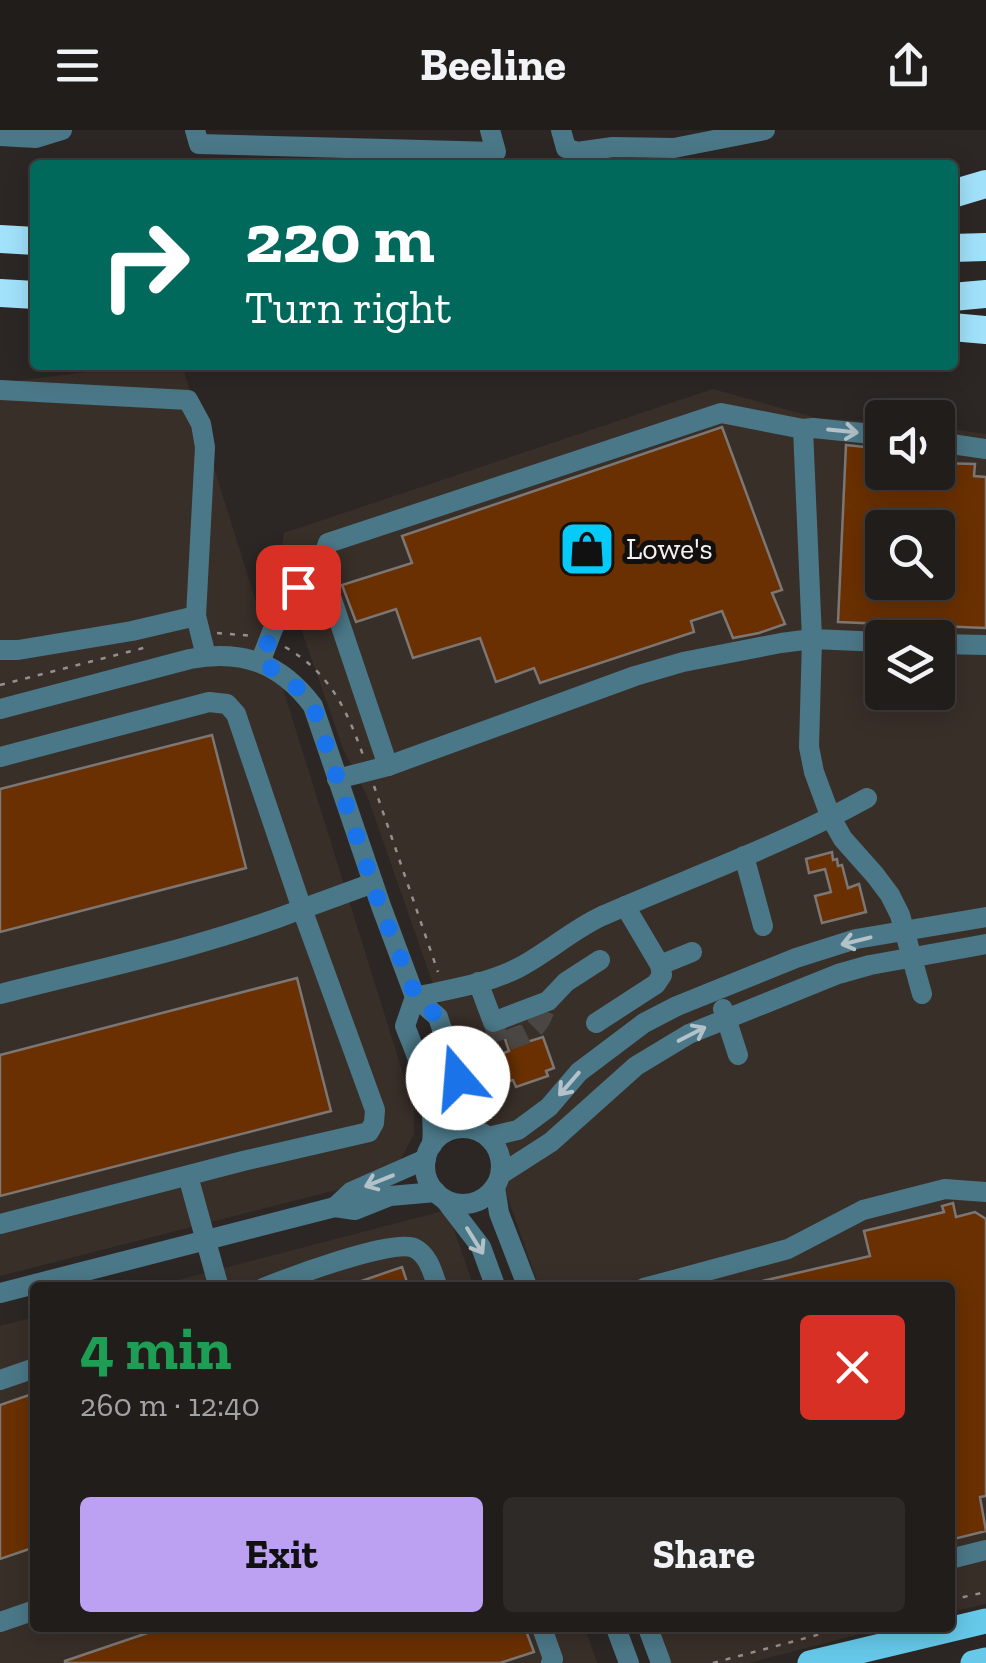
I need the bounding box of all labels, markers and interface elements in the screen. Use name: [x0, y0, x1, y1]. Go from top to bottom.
icon: menu: [50, 38, 105, 93]
text: Beeline: [420, 38, 566, 92]
icon: share: [881, 38, 936, 93]
text: 220 m: [245, 196, 435, 280]
icon: right: [80, 200, 210, 330]
text: Turn right: [245, 281, 451, 335]
map controls: [865, 400, 955, 710]
button: sound: [865, 400, 955, 490]
one-way arrow: [826, 422, 858, 441]
button: search: [865, 510, 955, 600]
shop icon: Lowe's: [557, 519, 617, 579]
place label: Lowe's: [626, 531, 713, 567]
pin: [256, 545, 341, 630]
icon: arrive: [271, 560, 326, 615]
button: layers: [865, 620, 955, 710]
one-way arrow: [841, 932, 872, 951]
one-way arrow: [676, 1024, 706, 1043]
position arrow: [406, 1026, 510, 1130]
one-way arrow: [558, 1071, 581, 1096]
one-way arrow: [364, 1173, 395, 1191]
one-way arrow: [465, 1226, 485, 1255]
text: 4 min: [80, 1312, 232, 1384]
button: close: [800, 1315, 905, 1420]
text: 260 m · 12:40: [80, 1386, 260, 1424]
button: Exit: [80, 1497, 483, 1612]
button: Share: [503, 1497, 905, 1612]

